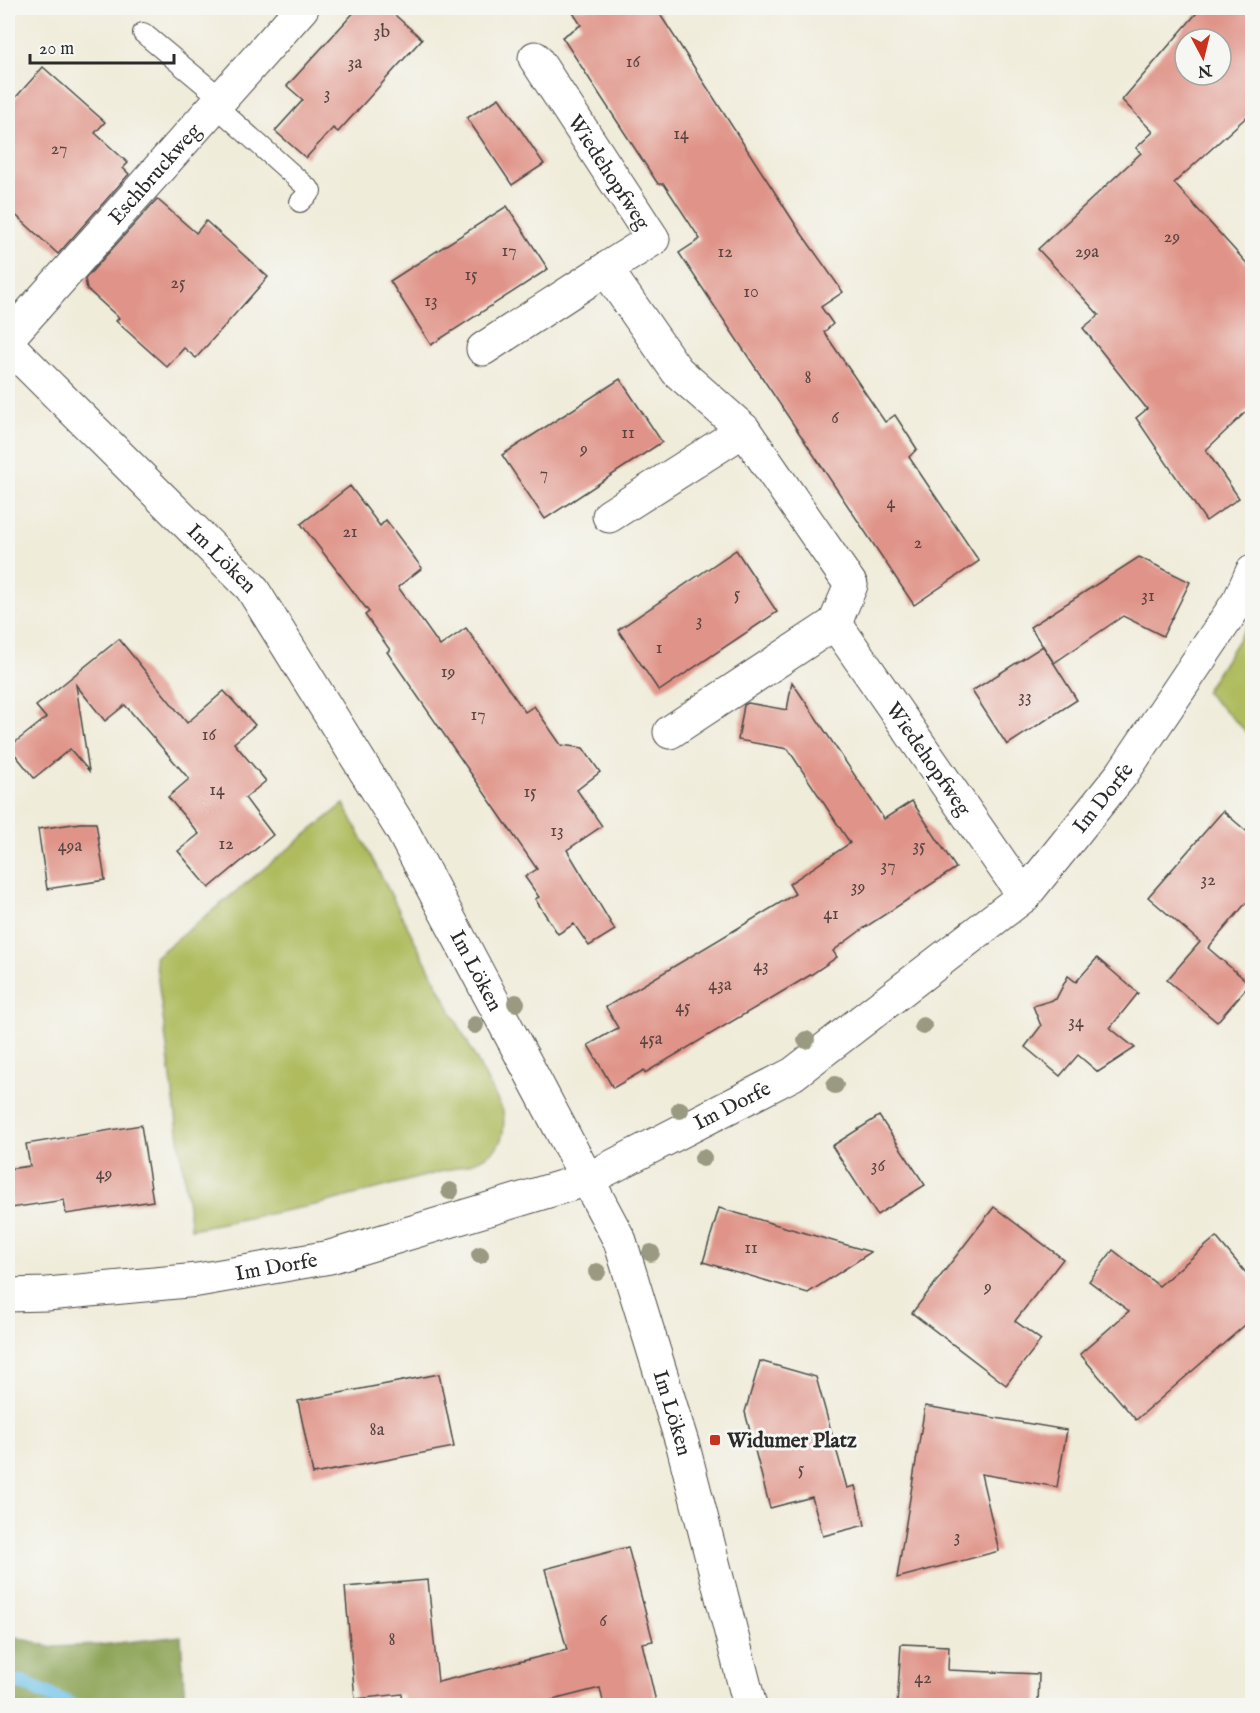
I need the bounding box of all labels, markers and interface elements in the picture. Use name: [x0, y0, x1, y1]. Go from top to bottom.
house number: 3b: [374, 21, 391, 44]
scale bar: [30, 27, 174, 65]
north arrow: [1173, 27, 1233, 87]
text: 20 m: [39, 38, 74, 61]
house number: 16: [626, 51, 641, 74]
house number: 3a: [348, 52, 362, 75]
text: N: [1196, 59, 1214, 81]
house number: 3: [324, 83, 330, 106]
street label: Wiedehopfweg: [561, 110, 656, 236]
street label: Eschbruckweg: [103, 118, 208, 231]
house number: 14: [673, 123, 689, 146]
house number: 27: [51, 138, 67, 161]
house number: 29: [1164, 226, 1180, 249]
house number: 17: [501, 240, 517, 263]
house number: 12: [717, 241, 733, 264]
house number: 29a: [1075, 241, 1099, 264]
house number: 15: [464, 264, 478, 287]
house number: 25: [171, 272, 186, 295]
house number: 10: [743, 281, 759, 304]
house number: 13: [424, 290, 438, 313]
house number: 8: [804, 367, 812, 390]
house number: 6: [831, 407, 839, 430]
house number: 11: [621, 422, 635, 445]
house number: 9: [579, 438, 588, 461]
house number: 7: [540, 463, 548, 486]
house number: 4: [887, 492, 896, 515]
street label: Im Löken: [180, 518, 262, 600]
house number: 21: [342, 521, 358, 544]
house number: 2: [914, 532, 922, 555]
house number: 5: [734, 583, 741, 606]
house number: 31: [1141, 585, 1155, 608]
house number: 3: [696, 610, 702, 633]
house number: 1: [656, 637, 662, 660]
house number: 19: [441, 661, 455, 684]
house number: 33: [1018, 686, 1032, 709]
street label: Wiedehopfweg: [879, 698, 977, 822]
house number: 17: [470, 704, 486, 727]
house number: 16: [202, 724, 217, 747]
street label: Im Dorfe: [1068, 758, 1141, 840]
house number: 14: [209, 779, 225, 802]
house number: 15: [523, 781, 537, 804]
house number: 13: [550, 820, 564, 843]
house number: 12: [218, 833, 234, 856]
house number: 49a: [58, 835, 82, 858]
house number: 35: [912, 835, 926, 858]
house number: 37: [880, 855, 896, 878]
house number: 32: [1200, 869, 1216, 892]
house number: 39: [851, 876, 865, 899]
house number: 41: [823, 903, 839, 926]
street label: Im Löken: [443, 926, 508, 1016]
house number: 43: [753, 955, 769, 978]
house number: 43a: [708, 974, 732, 997]
house number: 45: [675, 996, 691, 1019]
house number: 34: [1068, 1011, 1084, 1034]
house number: 45a: [639, 1028, 663, 1051]
street label: Im Dorfe: [690, 1075, 776, 1137]
house number: 36: [871, 1155, 886, 1178]
house number: 49: [96, 1163, 112, 1186]
house number: 11: [744, 1237, 758, 1260]
street label: Im Dorfe: [233, 1247, 320, 1288]
house number: 9: [983, 1276, 992, 1299]
street label: Im Löken: [646, 1367, 697, 1459]
house number: 8a: [370, 1419, 385, 1442]
place label: Widumer Platz: [726, 1428, 857, 1455]
marker: Widumer Platz: [708, 1433, 722, 1447]
house number: 5: [798, 1458, 805, 1481]
house number: 3: [954, 1526, 960, 1549]
house number: 6: [599, 1610, 607, 1633]
house number: 8: [388, 1629, 396, 1652]
house number: 42: [914, 1667, 932, 1690]

